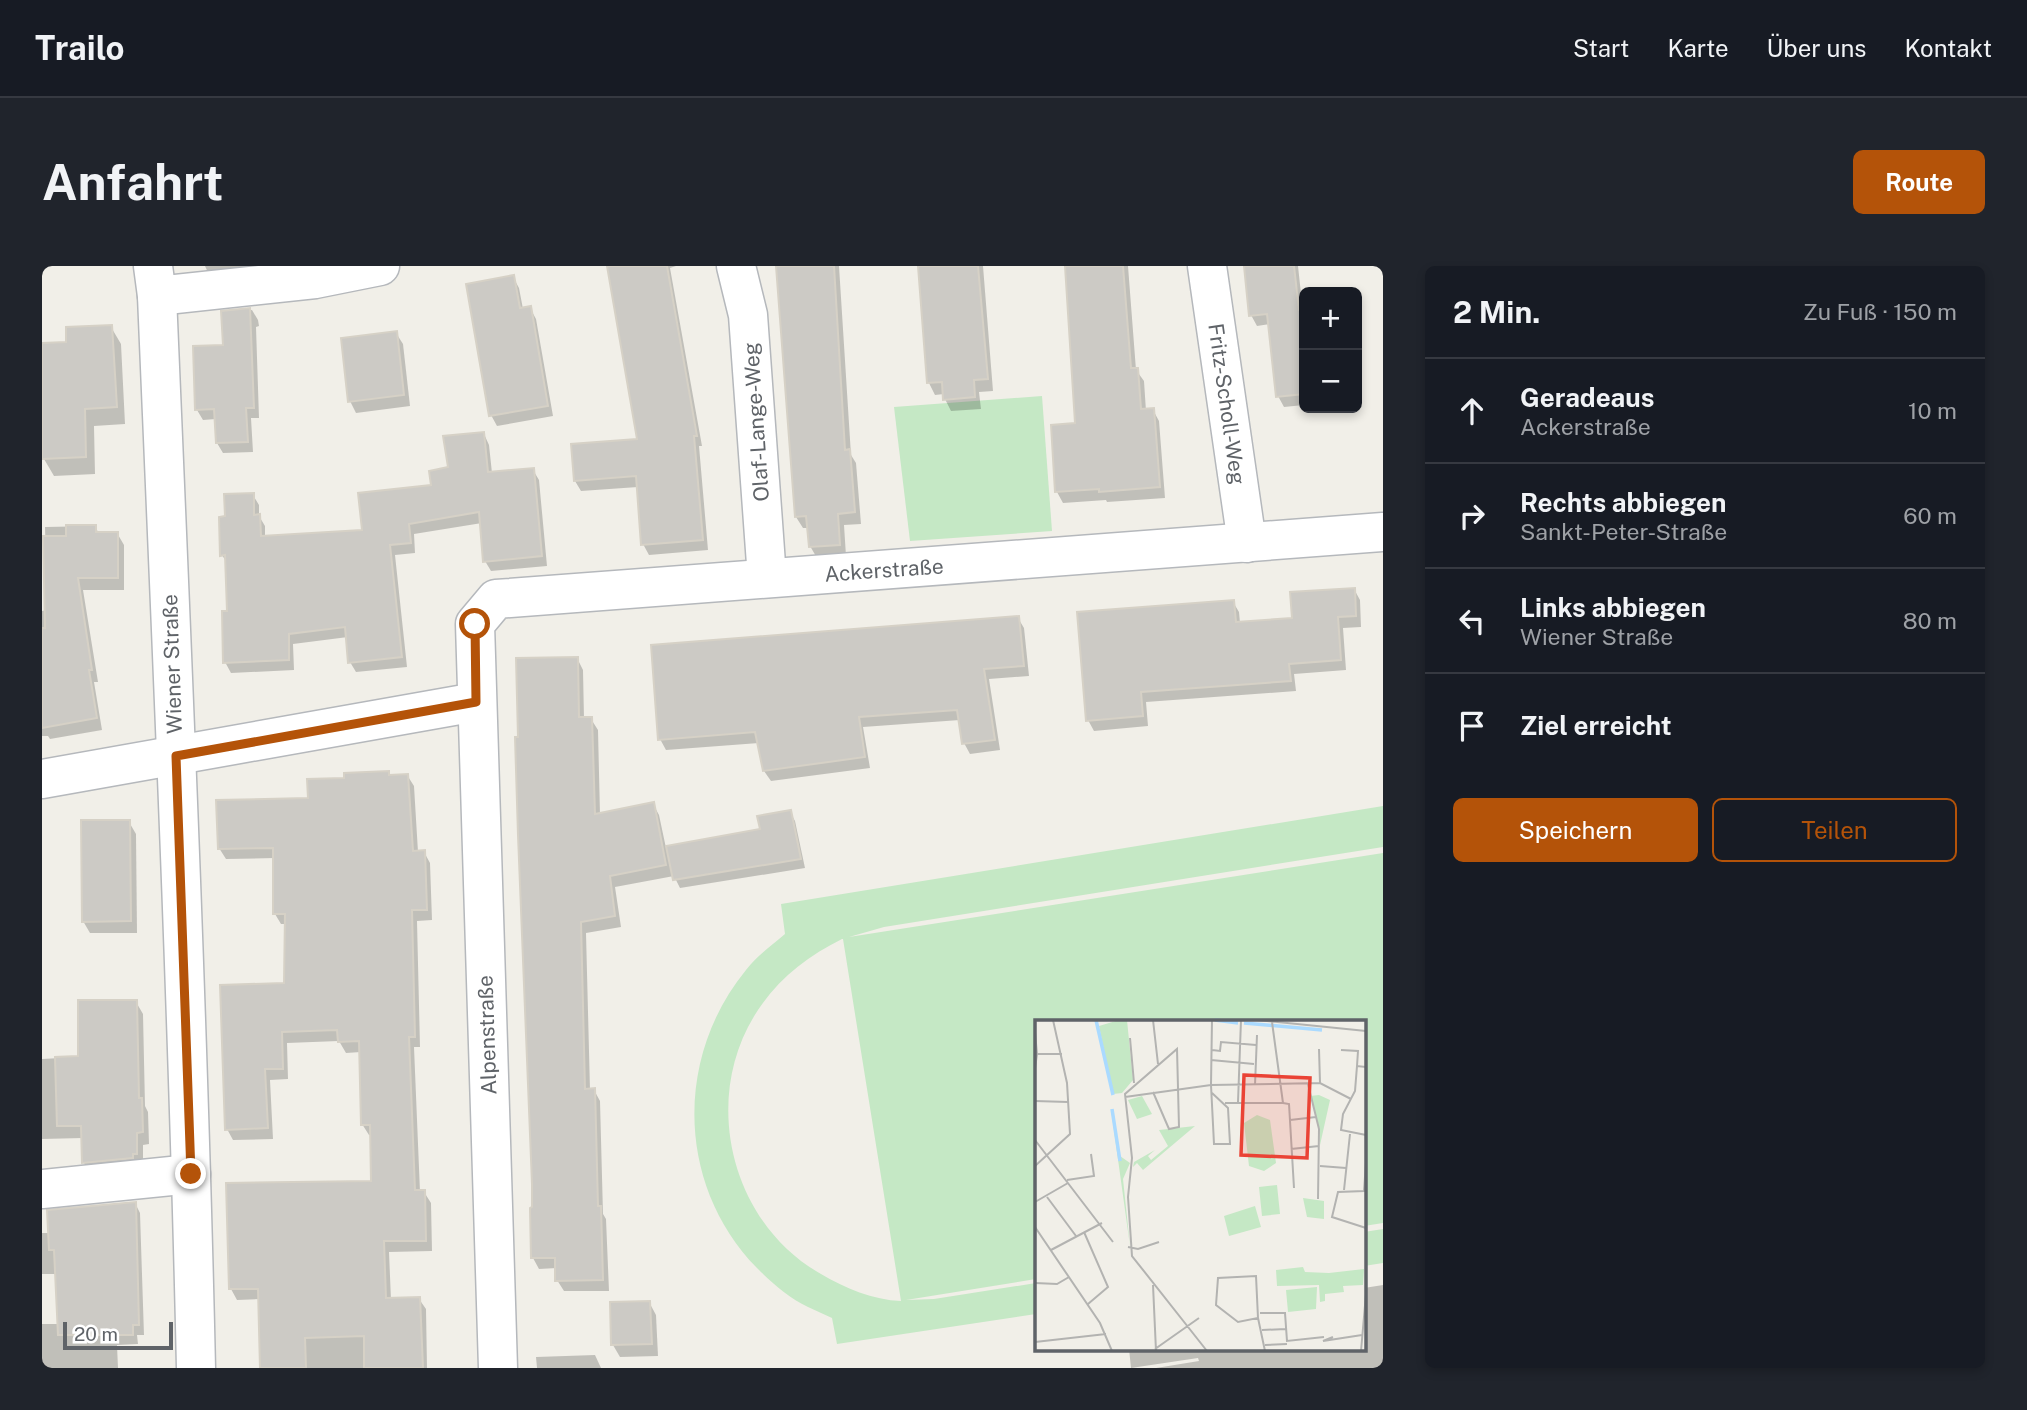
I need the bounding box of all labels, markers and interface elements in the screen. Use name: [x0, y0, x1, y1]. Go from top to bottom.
text: Trailo: [35, 29, 125, 67]
text: Start: [1573, 34, 1629, 62]
text: Karte: [1667, 34, 1729, 62]
text: Über uns: [1767, 34, 1866, 62]
text: Kontakt: [1904, 34, 1992, 62]
button: Route: [1853, 150, 1985, 214]
text: Anfahrt: [42, 153, 223, 211]
map controls: [1299, 287, 1362, 413]
button: +: [1299, 287, 1362, 350]
text: 2 Min.: [1453, 294, 1540, 330]
text: Zu Fuß · 150 m: [1803, 298, 1957, 325]
street label: Fritz-Scholl-Weg: [1203, 322, 1251, 486]
street label: Olaf-Lange-Weg: [738, 342, 774, 502]
button: −: [1299, 350, 1362, 413]
text: Geradeaus: [1520, 382, 1655, 413]
icon: ahead: [1453, 392, 1491, 430]
text: 10 m: [1908, 397, 1957, 424]
text: Ackerstraße: [1520, 413, 1651, 440]
text: Rechts abbiegen: [1520, 487, 1726, 518]
icon: right: [1453, 497, 1491, 535]
text: 60 m: [1903, 502, 1957, 529]
text: Sankt-Peter-Straße: [1520, 518, 1727, 545]
street label: Ackerstraße: [824, 553, 944, 587]
text: Links abbiegen: [1520, 592, 1706, 623]
street label: Wiener Straße: [157, 594, 187, 734]
icon: left: [1453, 602, 1491, 640]
text: 80 m: [1903, 607, 1957, 634]
route start: [459, 608, 490, 639]
text: Wiener Straße: [1520, 623, 1673, 650]
icon: arrive: [1453, 707, 1491, 745]
text: Ziel erreicht: [1520, 710, 1672, 741]
button: Speichern: [1453, 798, 1698, 862]
button: Teilen: [1712, 798, 1957, 862]
street label: Alpenstraße: [472, 975, 502, 1095]
inset map: [1035, 1020, 1366, 1350]
route end: [175, 1158, 206, 1189]
scale bar: [63, 1319, 173, 1351]
text: 20 m: [74, 1323, 118, 1345]

